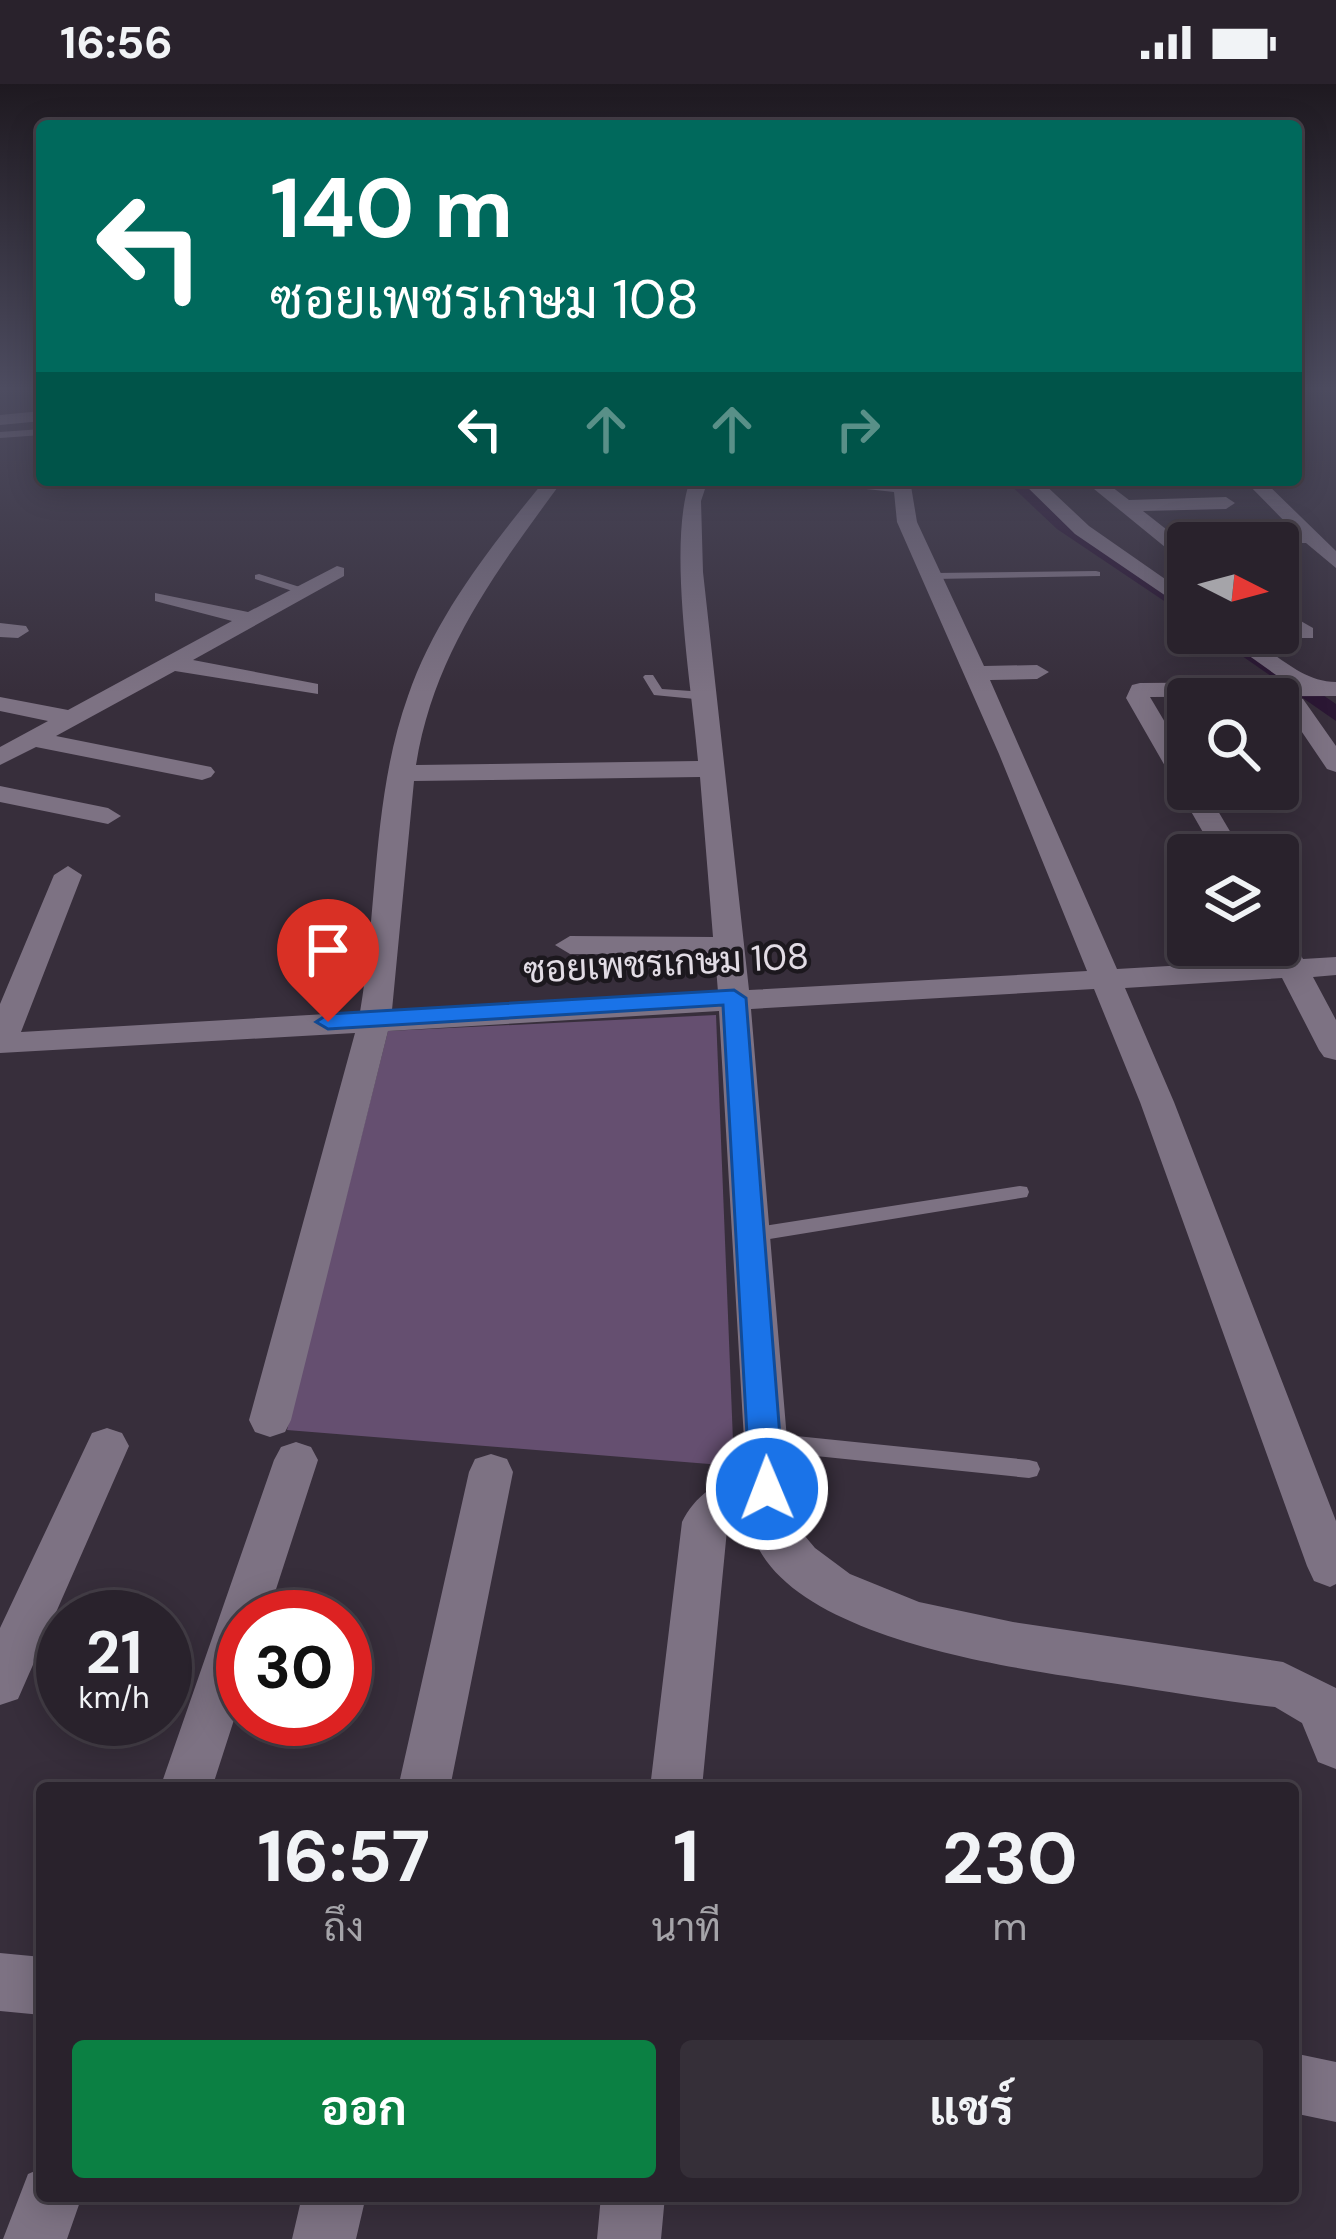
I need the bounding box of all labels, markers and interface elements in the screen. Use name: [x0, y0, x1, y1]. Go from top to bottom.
text: 16:56: [60, 13, 173, 72]
text: 140 m: [270, 154, 513, 263]
icon: left: [72, 168, 228, 324]
text: ซอยเพชรเกษม 108: [270, 264, 699, 335]
icon: left: [447, 396, 513, 462]
icon: ahead: [573, 396, 639, 462]
icon: ahead: [699, 396, 765, 462]
icon: right: [825, 396, 891, 462]
north arrow: [1167, 522, 1299, 654]
map controls: [1167, 522, 1299, 966]
button: search: [1167, 678, 1299, 810]
button: layers: [1167, 834, 1299, 966]
pin: [277, 899, 379, 1022]
icon: arrive: [295, 917, 361, 983]
street label: ซอยเพชรเกษม 108: [522, 932, 810, 994]
position arrow: [704, 1426, 830, 1552]
speed limit sign: 30: [216, 1590, 372, 1746]
text: 21: [86, 1613, 142, 1692]
text: km/h: [79, 1678, 149, 1717]
text: 16:57: [257, 1810, 430, 1903]
text: 1: [673, 1810, 699, 1903]
text: 230: [942, 1812, 1078, 1905]
text: m: [993, 1901, 1027, 1952]
text: ถึง: [324, 1902, 364, 1953]
text: นาที: [652, 1902, 721, 1953]
button: ออก: [72, 2040, 656, 2178]
button: แชร์: [680, 2040, 1263, 2178]

